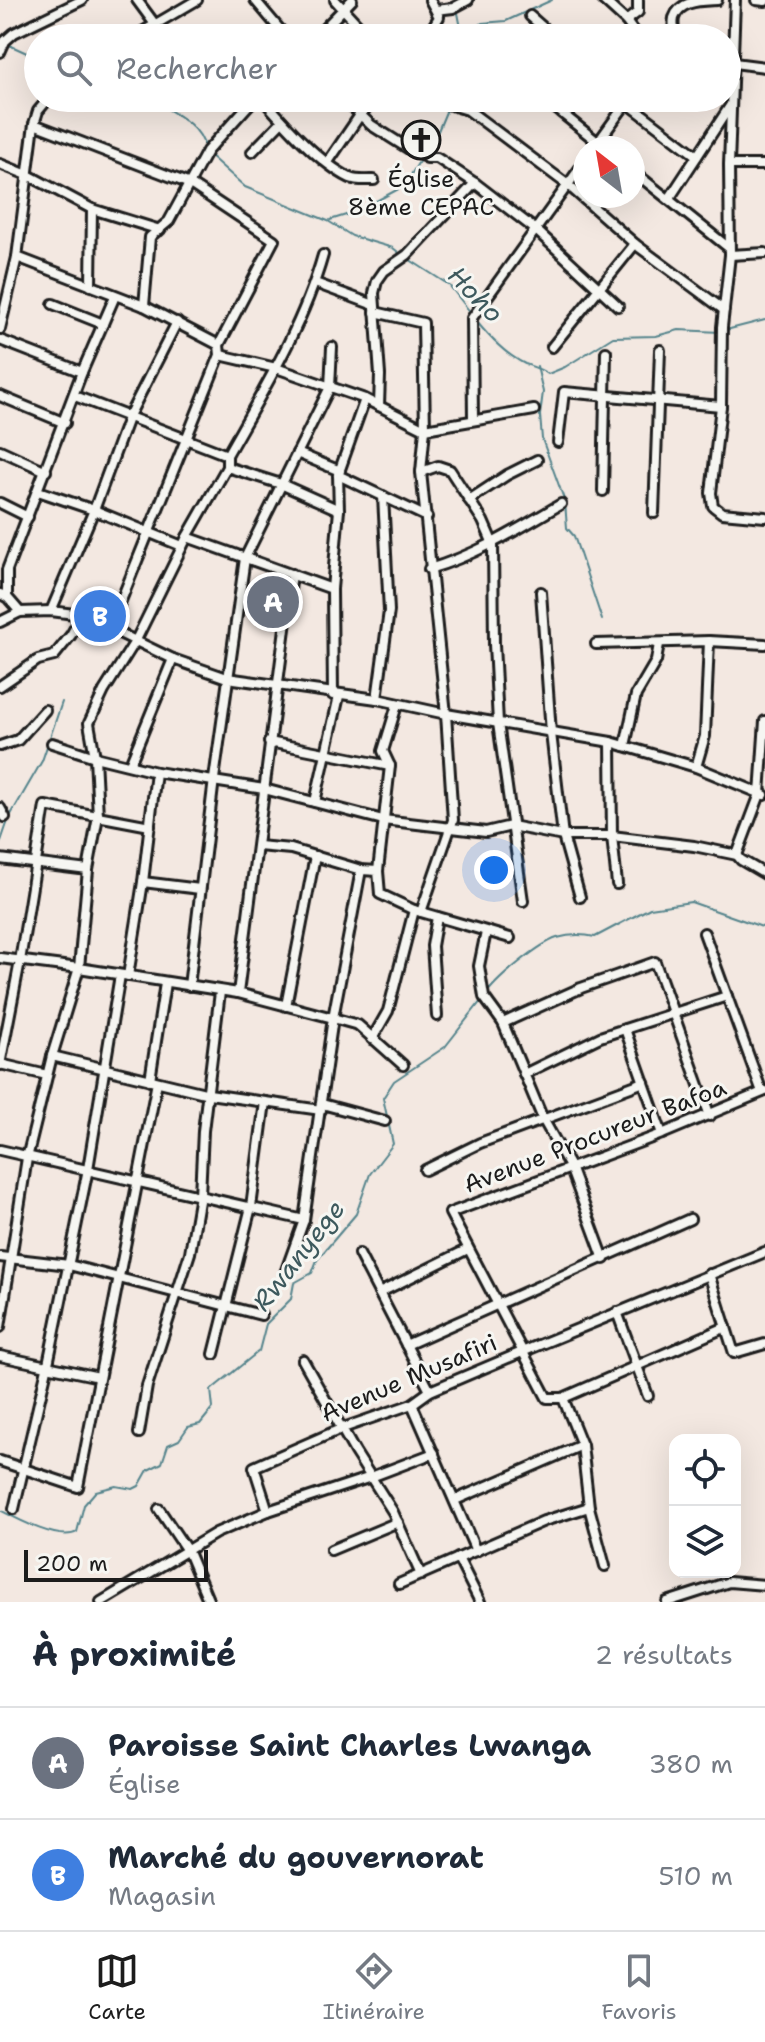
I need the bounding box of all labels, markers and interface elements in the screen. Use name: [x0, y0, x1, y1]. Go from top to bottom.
search box: [24, 24, 741, 112]
icon: search: [52, 46, 96, 90]
text: Rechercher: [116, 48, 278, 89]
church icon: Église 8ème CEPAC: [400, 119, 442, 161]
north arrow: [573, 136, 645, 208]
place label: Église 8ème CEPAC: [348, 163, 494, 223]
water label: Hoho: [440, 258, 512, 330]
pin: A: [247, 572, 299, 632]
pin: B: [74, 586, 126, 646]
your location: [474, 850, 514, 890]
street label: Avenue Procureur Bafoa: [459, 1071, 731, 1201]
water label: Rwanyege: [244, 1192, 352, 1318]
street label: Avenue Musafiri: [316, 1326, 502, 1430]
map controls: [669, 1434, 741, 1578]
button: locate: [669, 1434, 741, 1506]
button: layers: [669, 1506, 741, 1578]
scale bar: [24, 1546, 208, 1582]
text: 200 m: [36, 1549, 108, 1578]
text: À proximité: [32, 1631, 236, 1677]
text: 2 résultats: [595, 1637, 733, 1672]
text: Paroisse Saint Charles Lwanga: [108, 1725, 591, 1766]
text: A: [48, 1746, 68, 1781]
text: 380 m: [648, 1746, 733, 1781]
text: Église: [108, 1766, 181, 1801]
text: Marché du gouvernorat: [108, 1837, 484, 1878]
text: B: [50, 1858, 66, 1893]
text: 510 m: [659, 1858, 733, 1893]
text: Magasin: [108, 1878, 216, 1913]
tab: Carte: [88, 1949, 146, 2026]
tab: Itinéraire: [323, 1949, 425, 2026]
tab: Favoris: [602, 1949, 677, 2026]

